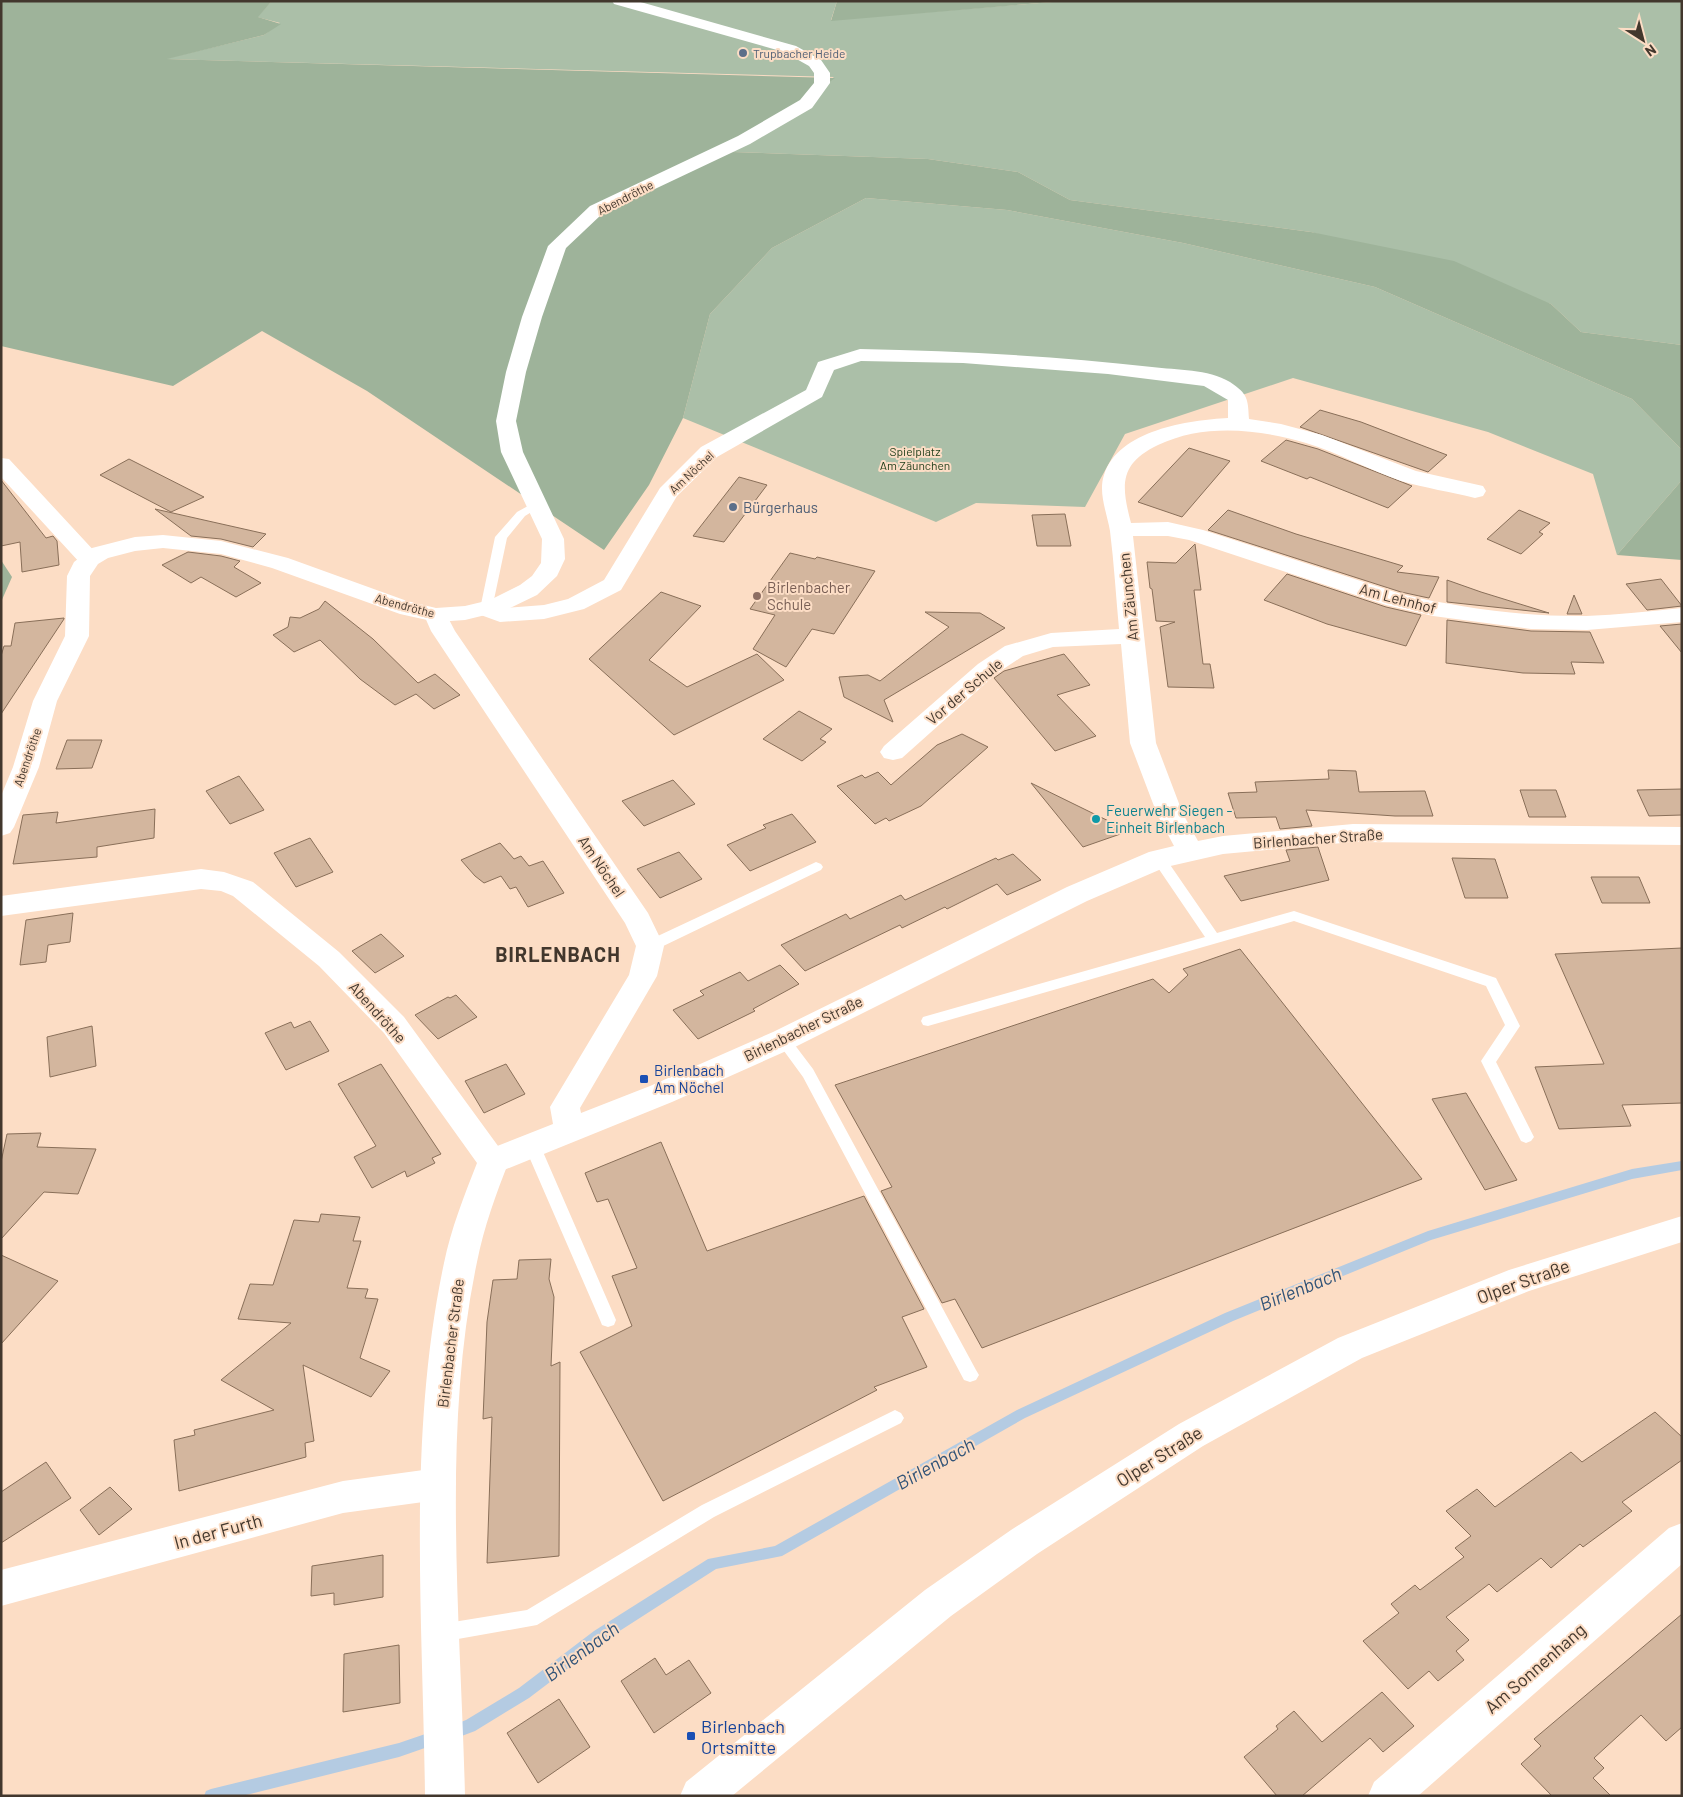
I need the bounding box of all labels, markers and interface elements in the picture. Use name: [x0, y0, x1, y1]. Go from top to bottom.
north arrow: [1618, 15, 1668, 65]
text: N: [1642, 41, 1660, 61]
place label: Trupbacher Heide: [753, 46, 845, 60]
marker: Trupbacher Heide: [737, 47, 749, 59]
street label: Abendröthe: [595, 177, 655, 217]
park label: Spielplatz Am Zäunchen: [880, 444, 950, 472]
street label: Am Nöchel: [666, 448, 716, 496]
place label: Bürgerhaus: [743, 498, 818, 516]
marker: Bürgerhaus: [727, 501, 739, 513]
street label: Am Zäunchen: [1114, 552, 1142, 642]
place label: Birlenbacher Schule: [767, 578, 851, 613]
street label: Am Lehnhof: [1358, 579, 1438, 617]
street label: Abendröthe: [374, 590, 436, 620]
marker: Birlenbacher Schule: [751, 590, 763, 602]
street label: Vor der Schule: [922, 654, 1006, 728]
street label: Abendröthe: [10, 726, 44, 788]
place label: Feuerwehr Siegen - Einheit Birlenbach: [1106, 801, 1233, 836]
marker: Feuerwehr Siegen - Einheit Birlenbach: [1090, 813, 1102, 825]
street label: Birlenbacher Straße: [1253, 824, 1383, 852]
street label: Am Nöchel: [575, 832, 629, 900]
district label: BIRLENBACH: [495, 942, 621, 966]
street label: Abendröthe: [346, 978, 410, 1046]
street label: Birlenbacher Straße: [741, 991, 865, 1065]
place label: Birlenbach Am Nöchel: [654, 1061, 724, 1096]
marker: Birlenbach Am Nöchel: [638, 1073, 650, 1085]
street label: Olper Straße: [1474, 1254, 1572, 1308]
water label: Birlenbach: [1256, 1261, 1344, 1315]
street label: Birlenbacher Straße: [433, 1277, 467, 1409]
street label: Olper Straße: [1112, 1421, 1206, 1491]
water label: Birlenbach: [892, 1432, 978, 1494]
street label: In der Furth: [172, 1509, 264, 1553]
water label: Birlenbach: [539, 1616, 623, 1686]
street label: Am Sonnenhang: [1480, 1618, 1590, 1718]
place label: Birlenbach Ortsmitte: [701, 1715, 785, 1758]
marker: Birlenbach Ortsmitte: [685, 1730, 697, 1742]

